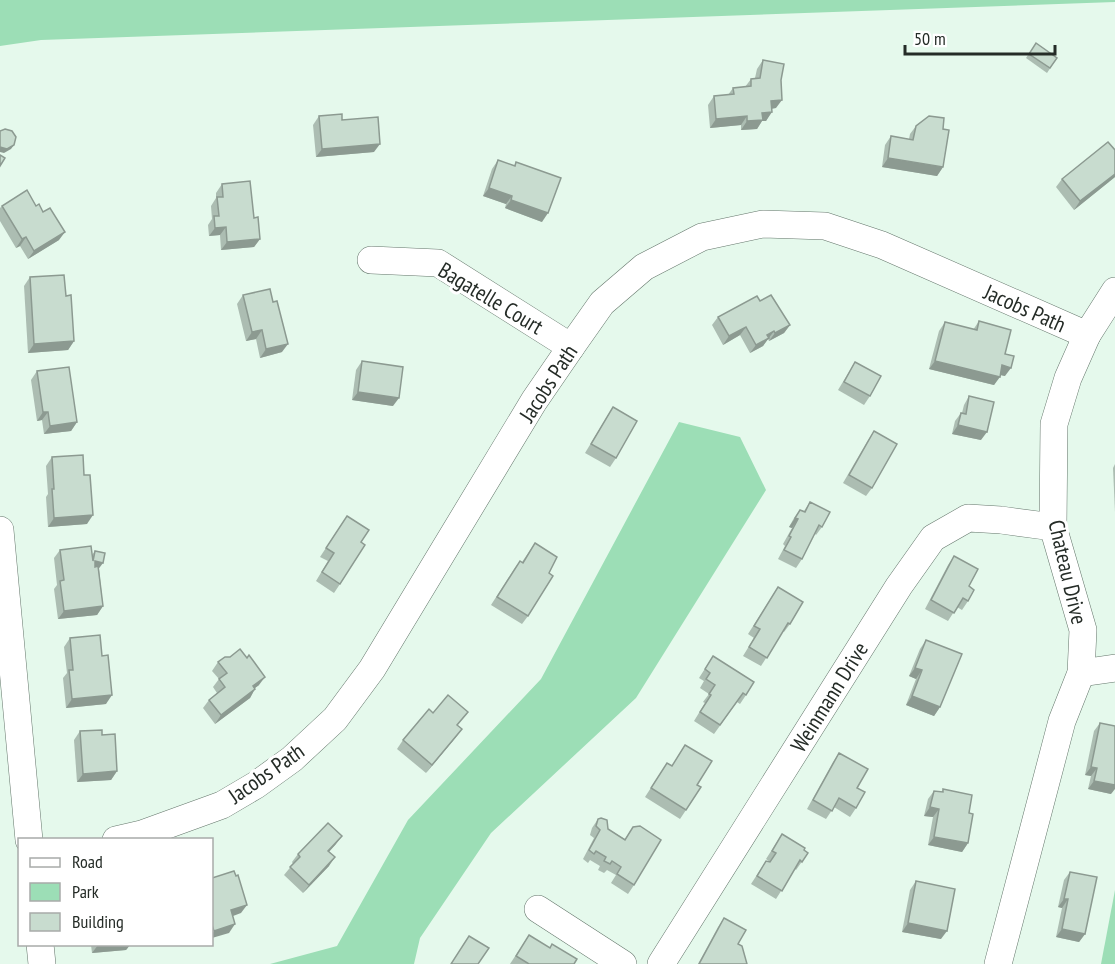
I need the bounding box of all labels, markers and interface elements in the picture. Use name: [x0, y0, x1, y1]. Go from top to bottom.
scale bar: [905, 18, 1055, 56]
text: 50 m: [914, 27, 946, 50]
street label: Bagatelle Court: [433, 256, 549, 340]
street label: Jacobs Path: [979, 277, 1070, 338]
street label: Jacobs Path: [512, 339, 583, 428]
street label: Chateau Drive: [1042, 517, 1094, 627]
street label: Weinmann Drive: [784, 637, 874, 757]
street label: Jacobs Path: [222, 737, 309, 810]
legend: [18, 838, 213, 946]
text: Road: [72, 850, 103, 873]
text: Park: [72, 880, 99, 903]
text: Building: [72, 910, 124, 933]

